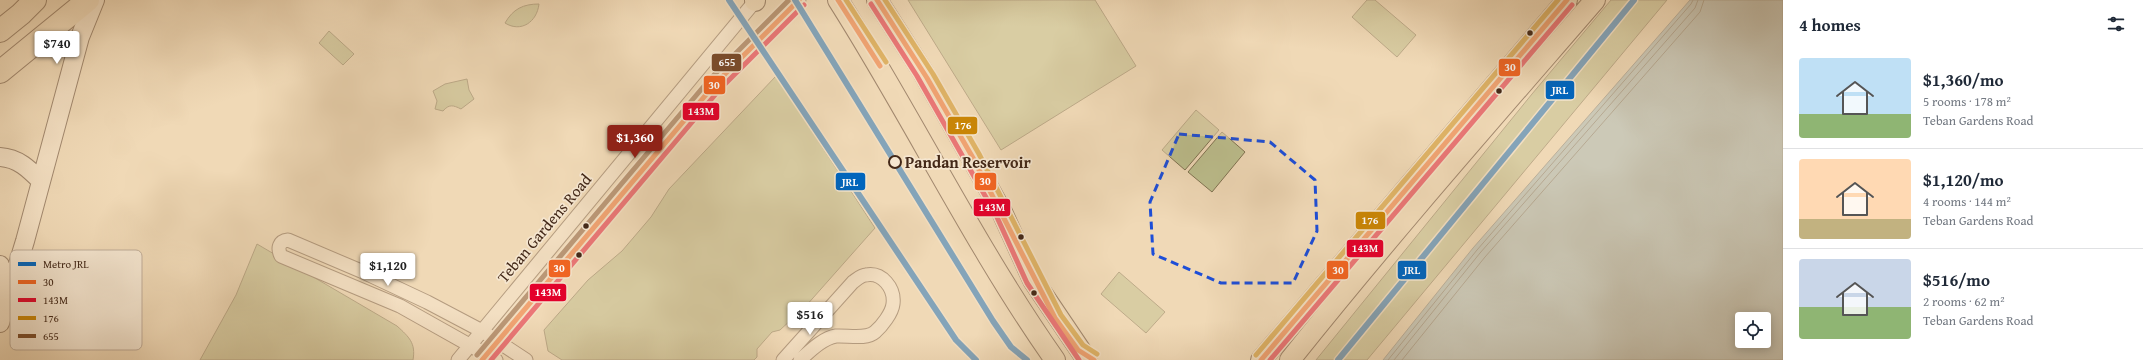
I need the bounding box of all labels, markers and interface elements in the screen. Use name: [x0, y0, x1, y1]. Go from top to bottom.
text: 4 homes: [1799, 12, 1861, 37]
icon: filters: [2105, 13, 2127, 35]
unlabelled marker: [1525, 28, 1535, 38]
pin: $740: [33, 31, 81, 65]
text: $740: [44, 34, 70, 53]
line badge: 655: [711, 53, 742, 72]
text: 655: [718, 54, 736, 70]
line badge: 30: [1498, 58, 1521, 77]
text: 30: [1504, 59, 1516, 75]
text: $1,360/mo: [1923, 67, 2004, 92]
icon: home: [1831, 74, 1879, 122]
line badge: 30: [703, 75, 726, 95]
text: 30: [708, 77, 720, 93]
line badge: JRL: [1545, 80, 1575, 100]
text: JRL: [1550, 82, 1568, 98]
unlabelled marker: [1494, 86, 1504, 96]
text: 5 rooms · 178 m²: [1923, 92, 2011, 111]
line badge: 143M: [682, 102, 720, 121]
text: 143M: [688, 103, 715, 119]
text: Teban Gardens Road: [1923, 111, 2034, 130]
line badge: 176: [947, 116, 978, 135]
text: 176: [954, 117, 972, 133]
pin: $1,360: [602, 125, 668, 159]
text: $1,360: [616, 128, 654, 147]
place label: Pandan Reservoir: [905, 150, 1032, 174]
marker: Pandan Reservoir: [888, 155, 902, 169]
text: $1,120/mo: [1923, 167, 2004, 192]
street label: Teban Gardens Road: [491, 168, 597, 288]
line badge: JRL: [835, 172, 866, 191]
line badge: 30: [974, 172, 997, 191]
text: 30: [979, 173, 991, 189]
text: JRL: [840, 174, 858, 190]
icon: home: [1831, 175, 1879, 223]
text: 4 rooms · 144 m²: [1923, 192, 2011, 211]
line badge: 143M: [973, 198, 1011, 217]
text: 143M: [979, 199, 1006, 215]
line badge: 176: [1355, 211, 1386, 230]
text: Teban Gardens Road: [1923, 211, 2034, 230]
text: 176: [1361, 212, 1379, 228]
unlabelled marker: [581, 221, 591, 231]
unlabelled marker: [1016, 232, 1026, 242]
line badge: 143M: [1346, 239, 1384, 258]
text: 143M: [1352, 240, 1379, 256]
legend: [10, 250, 142, 350]
unlabelled marker: [574, 250, 584, 260]
pin: $1,120: [355, 253, 421, 287]
text: Metro JRL: [43, 256, 89, 272]
text: $1,120: [369, 256, 407, 275]
line badge: 30: [548, 259, 571, 278]
text: 30: [553, 260, 565, 276]
line badge: 30: [1326, 260, 1349, 280]
line badge: JRL: [1397, 260, 1427, 280]
text: 30: [1332, 262, 1344, 278]
text: JRL: [1402, 262, 1420, 278]
text: $516/mo: [1923, 267, 1990, 292]
text: 30: [43, 274, 54, 290]
icon: home: [1831, 275, 1879, 323]
line badge: 143M: [529, 283, 567, 302]
text: 143M: [535, 284, 562, 300]
unlabelled marker: [1029, 288, 1039, 298]
text: 143M: [43, 292, 68, 308]
text: 2 rooms · 62 m²: [1923, 292, 2005, 311]
pin: $516: [786, 302, 834, 336]
text: $516: [797, 305, 823, 324]
text: 176: [43, 310, 59, 326]
text: Teban Gardens Road: [1923, 311, 2034, 330]
map controls: [1735, 312, 1771, 348]
button: locate: [1735, 312, 1771, 348]
text: 655: [43, 328, 59, 344]

